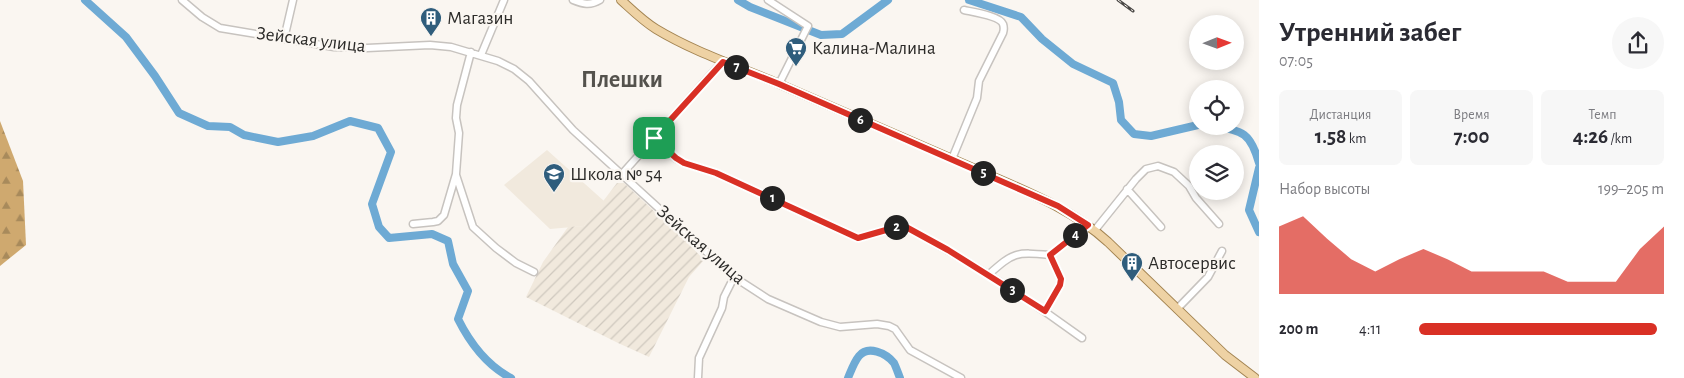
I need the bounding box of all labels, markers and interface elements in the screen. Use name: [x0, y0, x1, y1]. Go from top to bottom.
building icon: Магазин: [419, 6, 443, 37]
place label: Магазин: [447, 9, 514, 28]
north arrow: [1189, 15, 1244, 70]
map controls: [1189, 15, 1244, 200]
button: share: [1612, 17, 1664, 69]
text: Утренний забег: [1279, 19, 1461, 47]
street label: Зейская улица: [255, 24, 367, 56]
supermarket icon: Калина-Малина: [784, 36, 808, 67]
place label: Калина-Малина: [812, 39, 936, 58]
text: 07:05: [1279, 53, 1313, 69]
pin: 7: [724, 54, 748, 80]
text: 7: [733, 60, 740, 74]
district label: Плешки: [581, 68, 663, 92]
button: locate: [1189, 80, 1244, 135]
pin: 6: [848, 108, 872, 132]
text: Дистанция: [1310, 108, 1371, 122]
text: Время: [1453, 108, 1490, 122]
text: Темп: [1589, 108, 1616, 122]
text: 6: [857, 113, 864, 127]
pin: [633, 117, 675, 159]
icon: arrive: [640, 124, 668, 152]
text: 1.58: [1315, 126, 1346, 147]
text: 7:00: [1454, 126, 1489, 147]
text: 4:26: [1573, 126, 1608, 147]
text: km: [1346, 132, 1366, 146]
text: /km: [1608, 132, 1632, 146]
button: layers: [1189, 145, 1244, 200]
pin: 5: [970, 160, 996, 186]
school or university icon: Школа № 54: [542, 162, 566, 193]
place label: Школа № 54: [570, 165, 662, 184]
text: 5: [980, 166, 987, 180]
text: Набор высоты: [1279, 181, 1370, 197]
text: 199–205 m: [1598, 181, 1664, 197]
pin: 1: [760, 186, 784, 210]
text: 1: [770, 191, 775, 205]
street label: Зейская улица: [653, 202, 749, 288]
pin: 2: [884, 214, 908, 240]
text: 2: [893, 220, 900, 234]
pin: 4: [1062, 222, 1088, 248]
text: 4: [1072, 228, 1079, 242]
building icon: Автосервис: [1120, 251, 1144, 282]
place label: Автосервис: [1148, 254, 1236, 273]
pin: 3: [1000, 278, 1024, 302]
text: 3: [1009, 283, 1016, 297]
text: 200 m: [1279, 321, 1319, 337]
text: 4:11: [1359, 321, 1381, 337]

